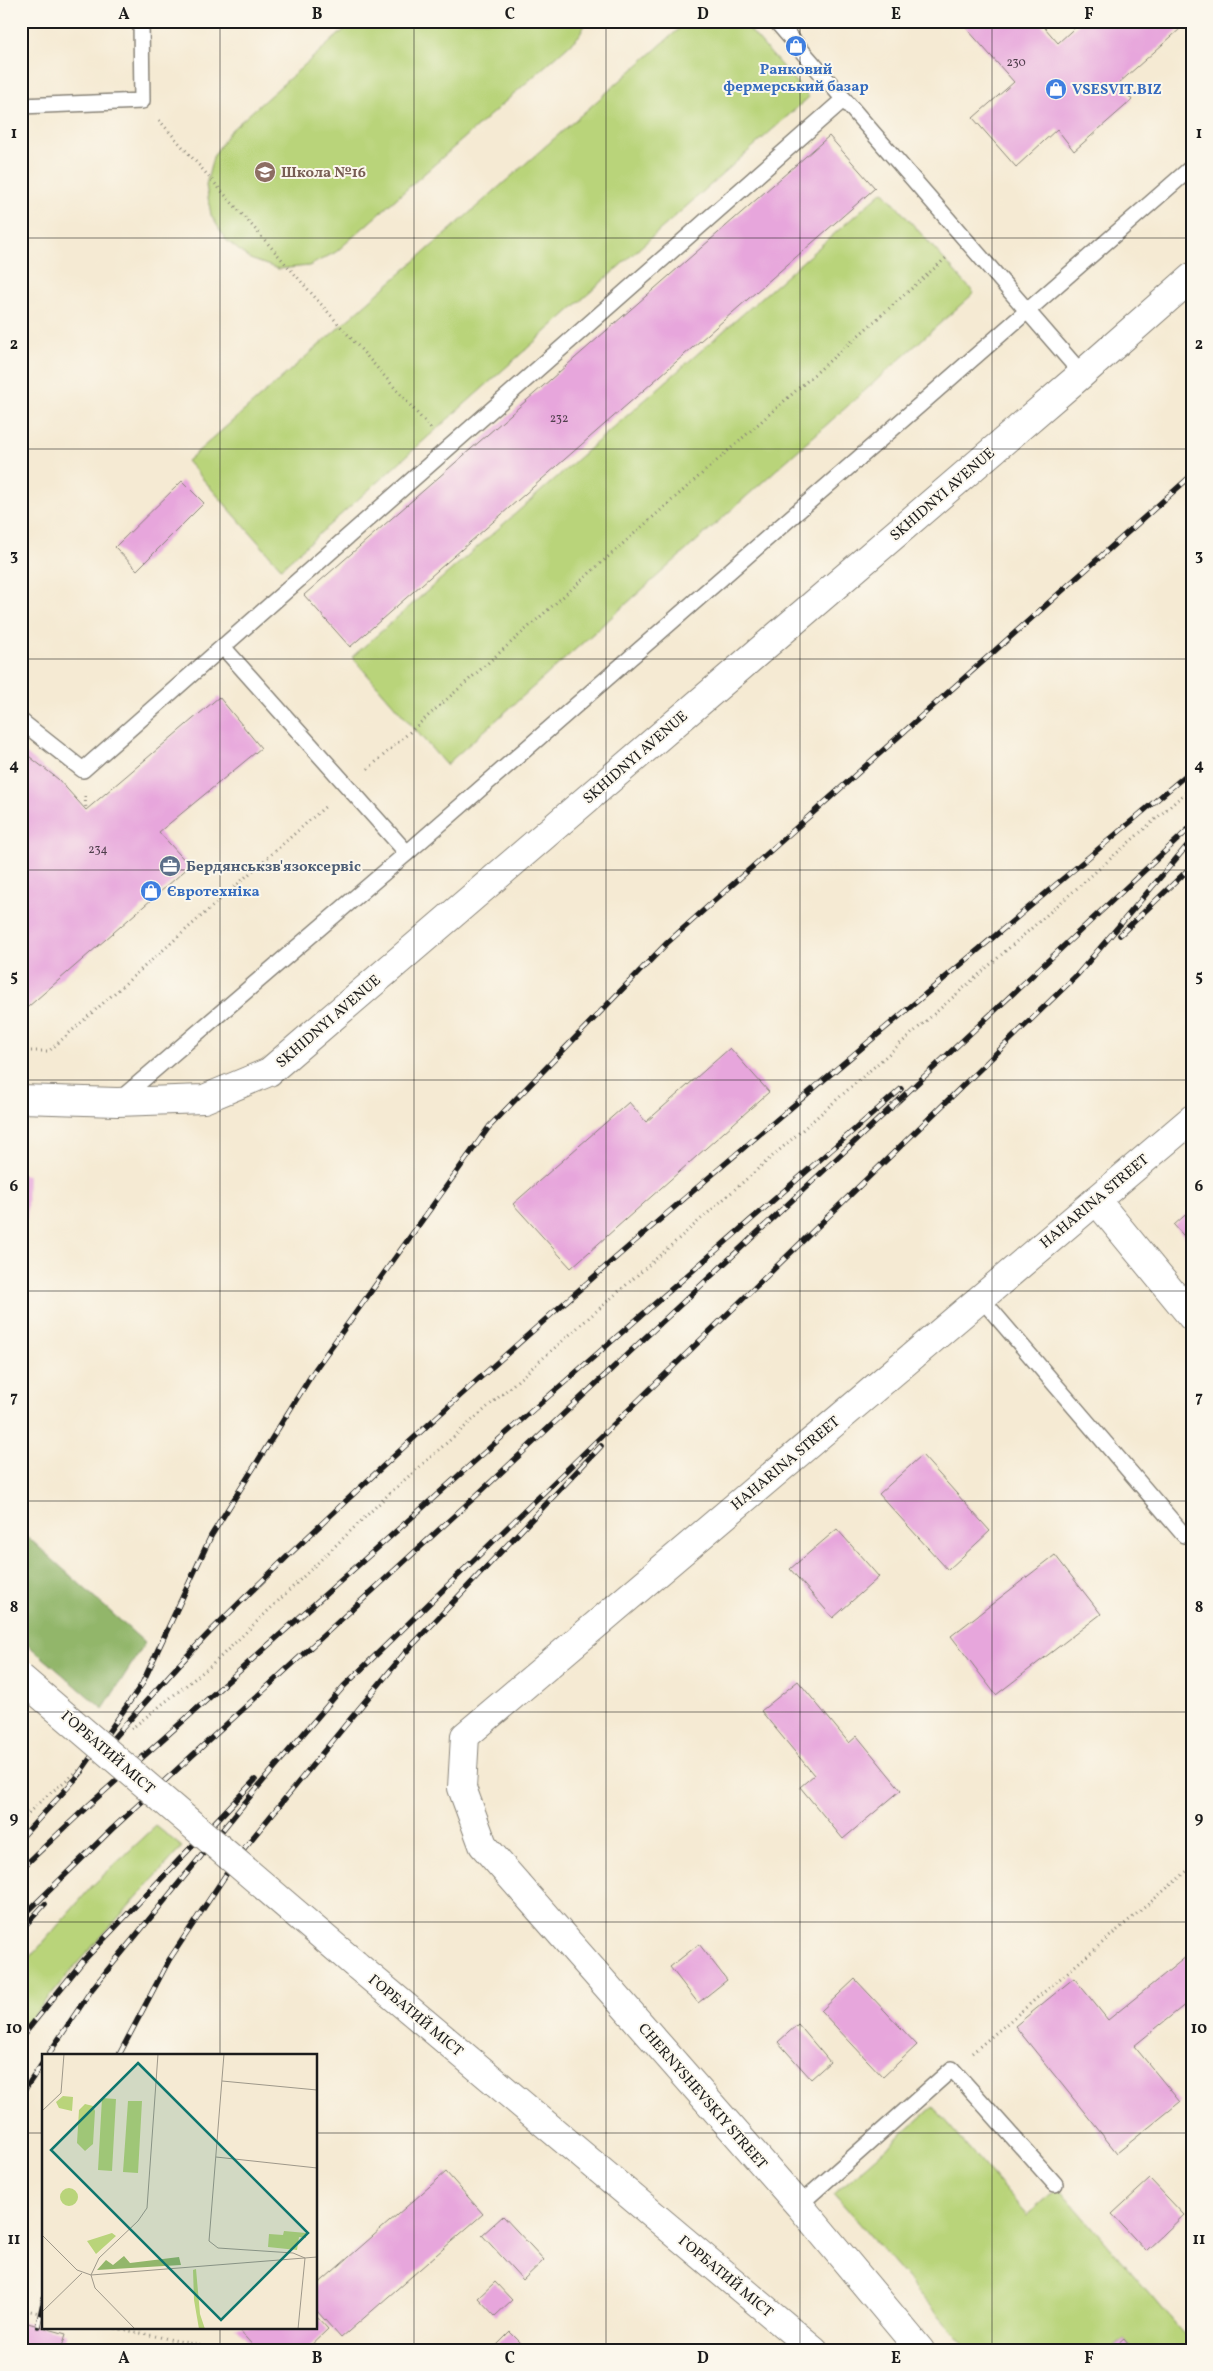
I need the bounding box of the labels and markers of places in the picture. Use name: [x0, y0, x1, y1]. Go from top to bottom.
shop icon: Ранковий фермерський базар: [784, 34, 808, 58]
place label: Ранковий фермерський базар: [723, 60, 869, 98]
shop icon: VSESVIT.BIZ: [1044, 77, 1068, 101]
place label: VSESVIT.BIZ: [1072, 80, 1162, 101]
school or university icon: Школа №16: [253, 160, 277, 184]
place label: Школа №16: [281, 163, 366, 184]
office icon: Бердянськзв'язоксервіс: [158, 854, 182, 878]
place label: Бердянськзв'язоксервіс: [186, 857, 361, 878]
shop icon: Євротехніка: [139, 879, 163, 903]
place label: Євротехніка: [167, 882, 260, 903]

